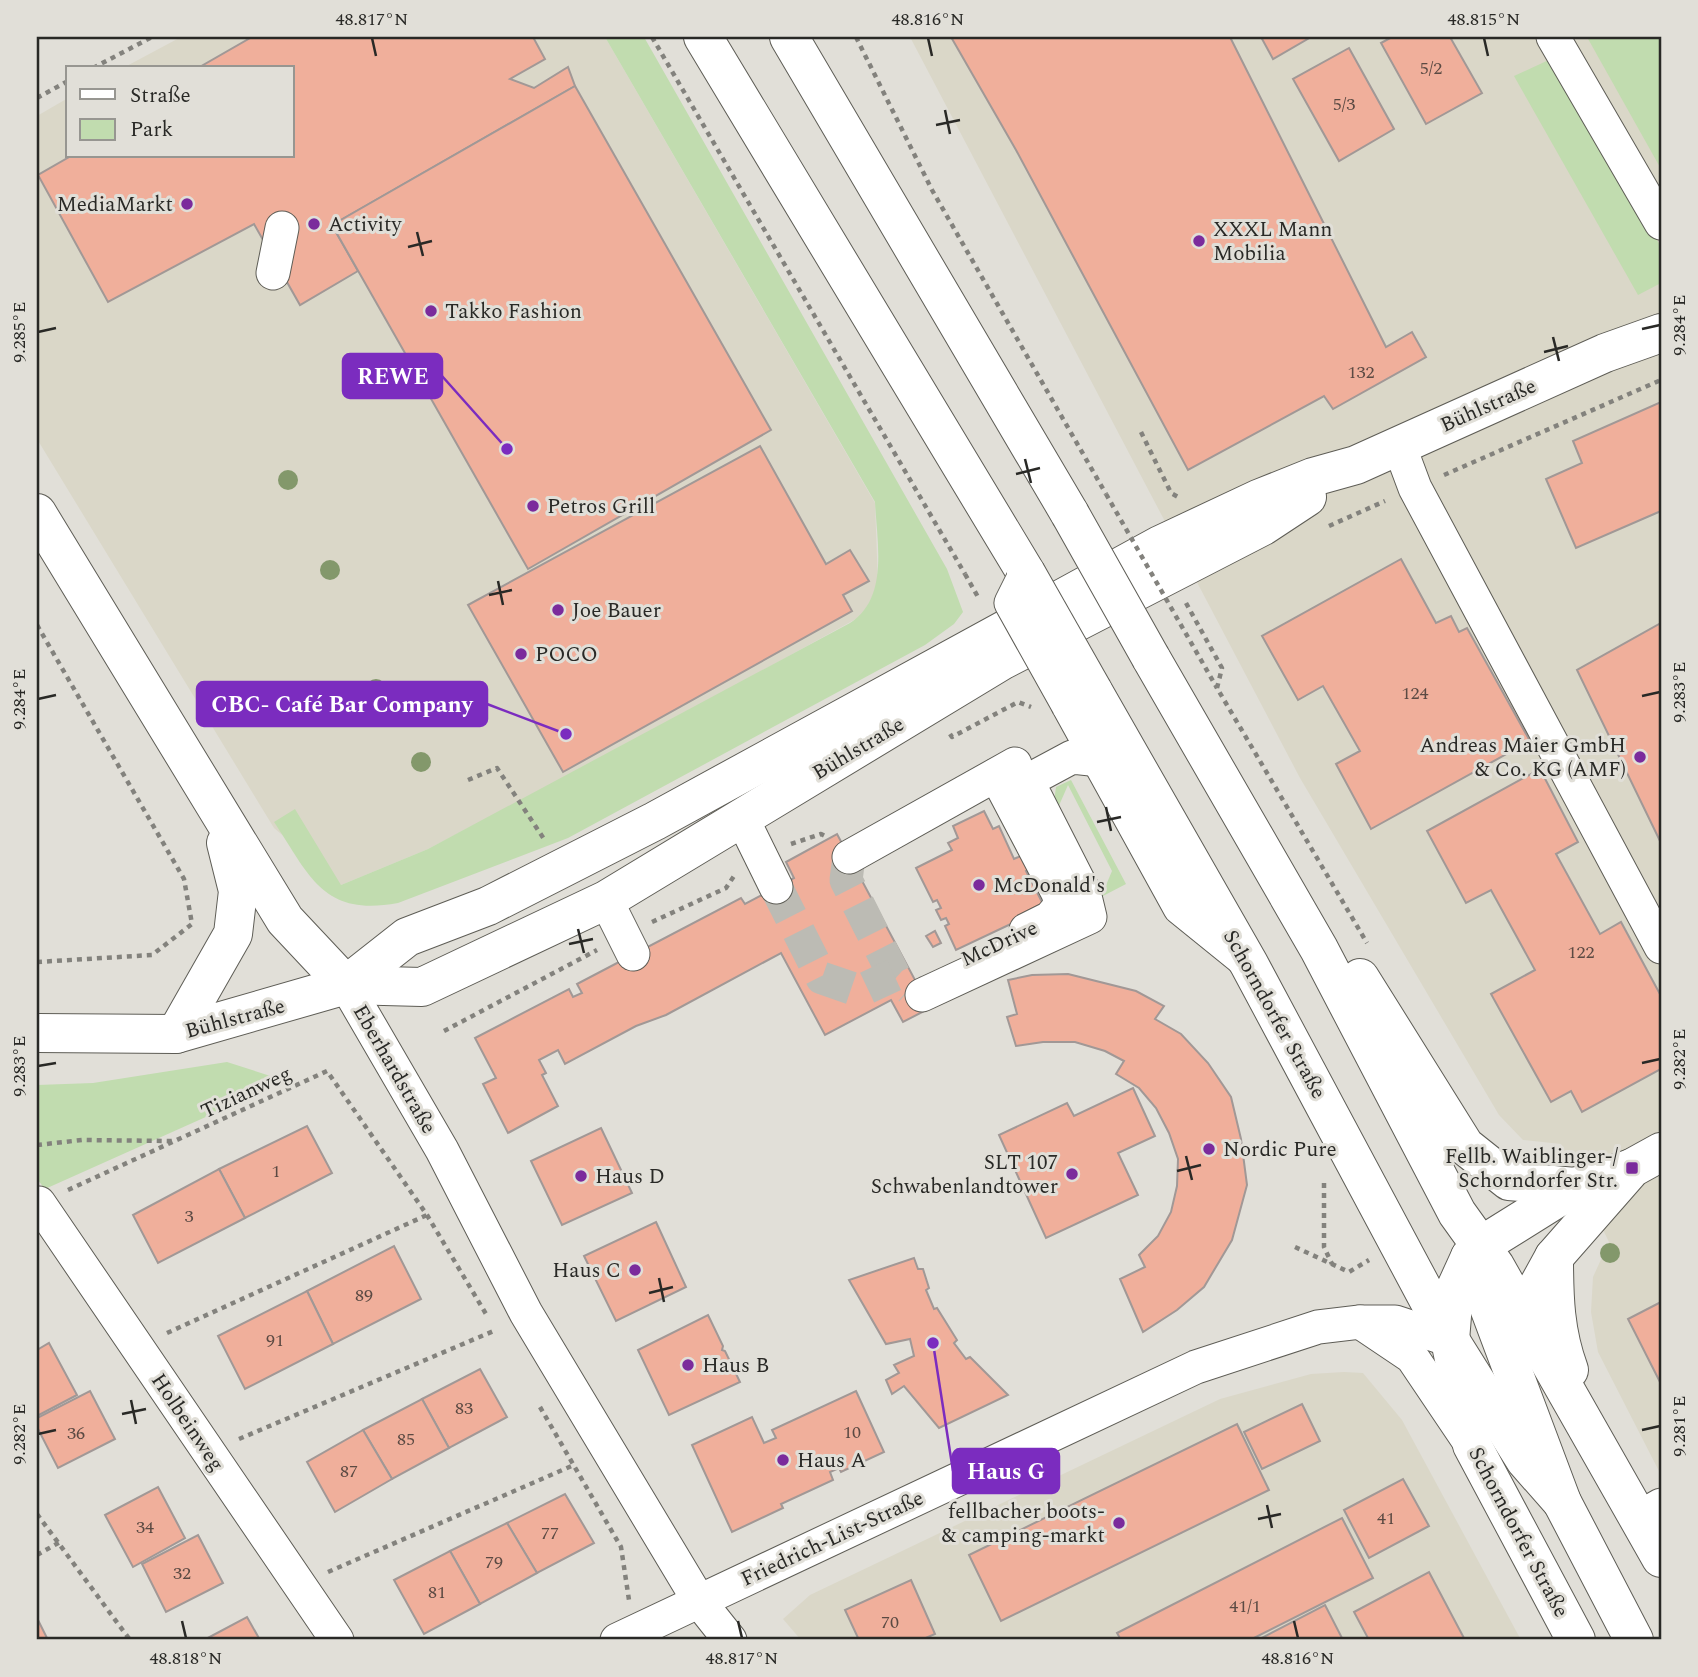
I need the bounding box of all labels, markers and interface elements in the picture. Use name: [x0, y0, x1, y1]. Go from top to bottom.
text: 48.817°N: [336, 6, 408, 33]
text: 48.816°N: [892, 6, 964, 33]
text: 48.815°N: [1448, 6, 1520, 33]
house number: 5/2: [1420, 55, 1442, 82]
legend: [66, 66, 294, 158]
text: Straße: [130, 80, 191, 112]
house number: 5/3: [1333, 91, 1355, 118]
text: Park: [130, 114, 174, 146]
place label: MediaMarkt: [57, 189, 173, 221]
marker: MediaMarkt: [179, 196, 195, 212]
place label: Activity: [328, 209, 402, 241]
place label: XXXL Mann Mobilia: [1213, 214, 1333, 270]
marker: Activity: [306, 216, 322, 232]
marker: XXXL Mann Mobilia: [1191, 233, 1207, 249]
text: 9.284°E: [1666, 294, 1693, 356]
place label: Takko Fashion: [445, 296, 582, 328]
text: 9.285°E: [6, 301, 33, 363]
marker: Takko Fashion: [423, 303, 439, 319]
callout: REWE: [343, 354, 442, 398]
house number: 132: [1348, 359, 1375, 386]
text: REWE: [357, 360, 429, 395]
street label: Bühlstraße: [1435, 371, 1542, 441]
place label: Petros Grill: [547, 491, 655, 523]
marker: Petros Grill: [525, 498, 541, 514]
place label: Joe Bauer: [572, 595, 661, 627]
marker: Joe Bauer: [550, 602, 566, 618]
place label: POCO: [535, 639, 598, 671]
marker: POCO: [513, 646, 529, 662]
text: 9.283°E: [1666, 661, 1693, 723]
text: 9.284°E: [6, 668, 33, 730]
house number: 124: [1402, 680, 1429, 707]
callout: CBC- Café Bar Company: [197, 682, 487, 726]
text: CBC- Café Bar Company: [211, 688, 474, 723]
street label: Bühlstraße: [806, 709, 911, 789]
place label: Andreas Maier GmbH & Co. KG (AMF): [1420, 730, 1626, 786]
marker: Andreas Maier GmbH & Co. KG (AMF): [1632, 749, 1648, 765]
place label: McDonald's: [993, 870, 1105, 902]
marker: McDonald's: [971, 877, 987, 893]
street label: McDrive: [956, 912, 1043, 976]
street label: Schorndorfer Straße: [1214, 924, 1334, 1105]
house number: 122: [1568, 939, 1595, 966]
street label: Bühlstraße: [182, 990, 289, 1048]
street label: Eberhardstraße: [344, 999, 444, 1140]
text: 9.282°E: [1666, 1028, 1693, 1090]
text: 9.283°E: [6, 1035, 33, 1097]
street label: Tizianweg: [196, 1058, 297, 1128]
place label: Nordic Pure: [1223, 1134, 1337, 1166]
marker: Nordic Pure: [1201, 1141, 1217, 1157]
place label: Fellb. Waiblinger-/ Schorndorfer Str.: [1445, 1141, 1619, 1197]
place label: SLT 107 Schwabenlandtower: [871, 1147, 1058, 1203]
house number: 1: [272, 1158, 281, 1185]
marker: Fellb. Waiblinger-/ Schorndorfer Str.: [1624, 1160, 1640, 1176]
place label: Haus D: [595, 1161, 665, 1193]
marker: SLT 107 Schwabenlandtower: [1064, 1166, 1080, 1182]
marker: Haus D: [573, 1168, 589, 1184]
house number: 3: [185, 1203, 194, 1230]
place label: Haus C: [552, 1255, 621, 1287]
marker: Haus C: [627, 1262, 643, 1278]
house number: 89: [355, 1282, 373, 1309]
house number: 91: [266, 1327, 284, 1354]
place label: Haus B: [702, 1350, 769, 1382]
marker: Haus B: [680, 1357, 696, 1373]
street label: Holbeinweg: [142, 1367, 232, 1478]
house number: 83: [455, 1395, 473, 1422]
text: 9.281°E: [1666, 1395, 1693, 1457]
text: 9.282°E: [6, 1403, 33, 1465]
house number: 10: [843, 1419, 861, 1446]
house number: 36: [67, 1420, 85, 1447]
house number: 85: [397, 1426, 415, 1453]
street label: Schorndorfer Straße: [1460, 1442, 1577, 1623]
place label: Haus A: [797, 1445, 866, 1477]
callout: Haus G: [953, 1449, 1059, 1493]
marker: Haus A: [775, 1452, 791, 1468]
text: Haus G: [967, 1455, 1045, 1490]
house number: 87: [340, 1458, 358, 1485]
street label: Friedrich-List-Straße: [736, 1482, 929, 1595]
place label: fellbacher boots- & camping-markt: [942, 1496, 1105, 1552]
house number: 41: [1377, 1505, 1395, 1532]
house number: 34: [136, 1514, 154, 1541]
marker: fellbacher boots- & camping-markt: [1111, 1515, 1127, 1531]
house number: 77: [541, 1520, 559, 1547]
house number: 79: [485, 1549, 503, 1576]
house number: 32: [173, 1560, 191, 1587]
house number: 81: [428, 1579, 446, 1606]
house number: 41/1: [1229, 1593, 1261, 1620]
house number: 70: [881, 1609, 899, 1636]
text: 48.818°N: [150, 1645, 222, 1672]
text: 48.817°N: [706, 1645, 778, 1672]
text: 48.816°N: [1262, 1645, 1334, 1672]

